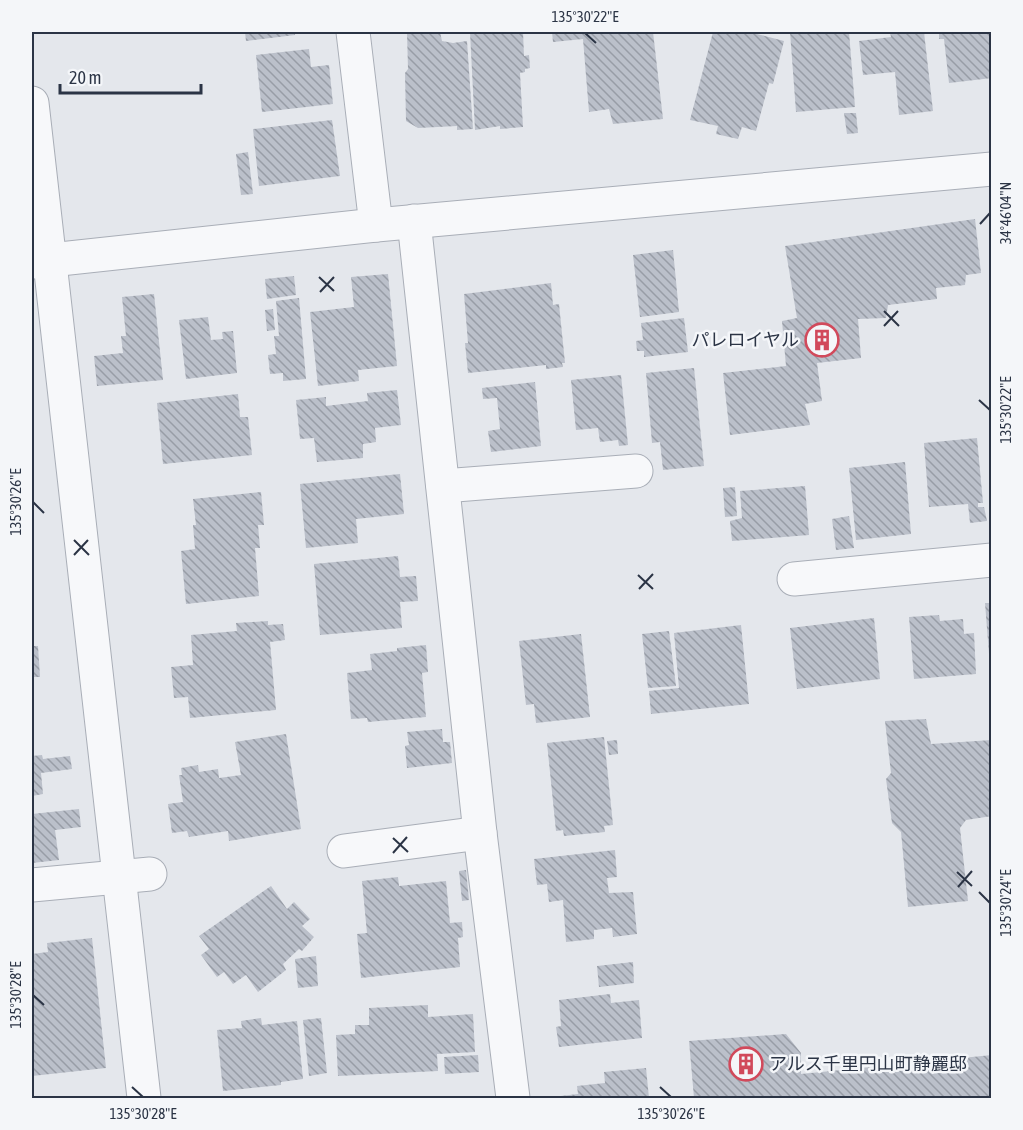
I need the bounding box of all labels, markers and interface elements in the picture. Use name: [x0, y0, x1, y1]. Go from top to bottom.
text: 135°30'22"E: [551, 8, 619, 25]
scale bar: [60, 57, 201, 95]
text: 20 m: [69, 67, 101, 88]
text: 34°46'04"N: [997, 182, 1014, 244]
building icon: パレロイヤル: [804, 322, 840, 358]
place label: パレロイヤル: [692, 329, 799, 350]
text: 135°30'22"E: [997, 376, 1014, 444]
text: 135°30'26"E: [7, 468, 24, 536]
text: 135°30'24"E: [997, 869, 1014, 937]
text: 135°30'28"E: [7, 961, 24, 1029]
building icon: アルス千里円山町静麗邸: [728, 1046, 764, 1082]
place label: アルス千里円山町静麗邸: [769, 1053, 967, 1074]
text: 135°30'28"E: [109, 1105, 177, 1122]
text: 135°30'26"E: [637, 1105, 705, 1122]

